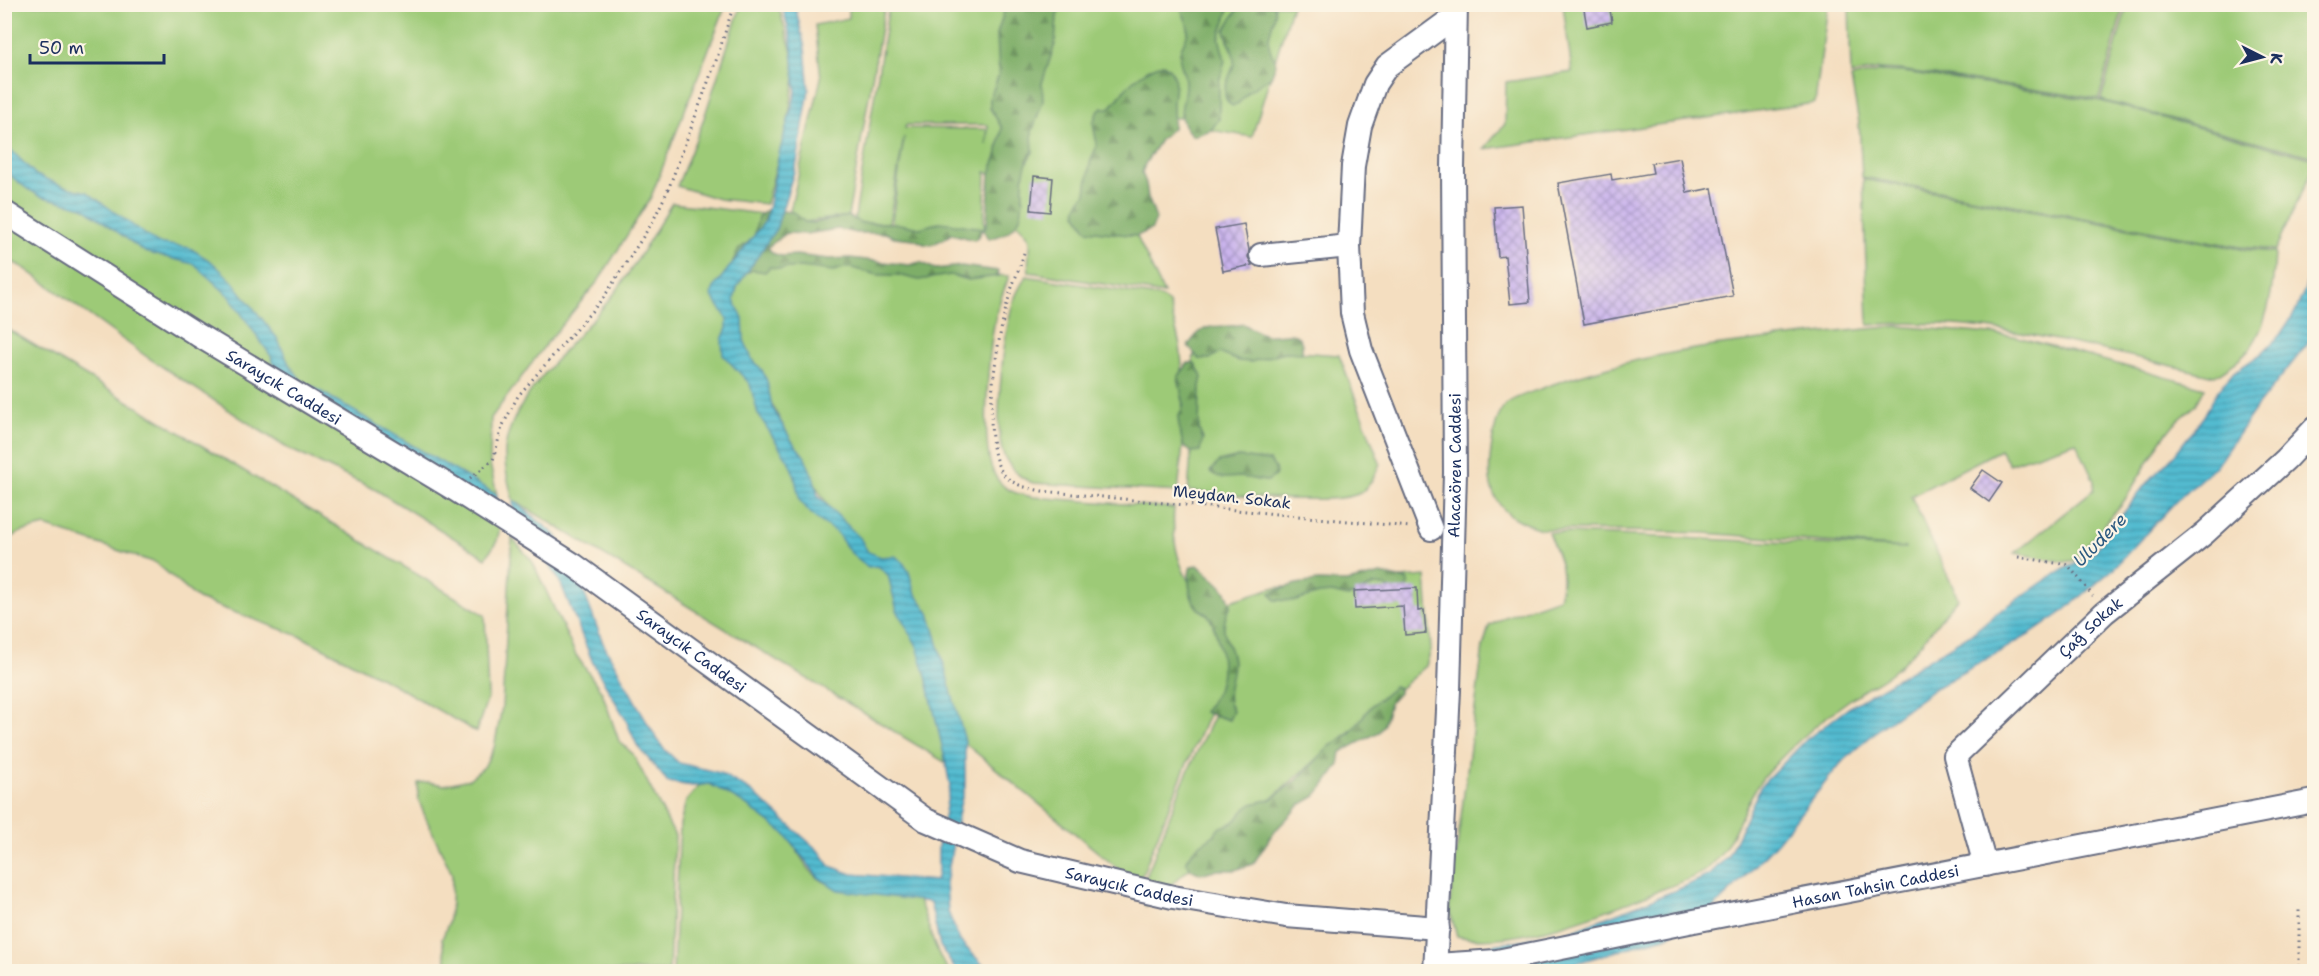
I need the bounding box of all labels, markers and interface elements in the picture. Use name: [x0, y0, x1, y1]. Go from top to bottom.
scale bar: [30, 27, 164, 65]
north arrow: [2232, 27, 2292, 87]
text: 50 m: [39, 36, 84, 60]
text: K: [2265, 52, 2287, 65]
street label: Saraycık Caddesi: [223, 344, 345, 429]
street label: Alacaören Caddesi: [1443, 393, 1466, 538]
street label: Meydan. Sokak: [1172, 480, 1292, 514]
water label: Uludere: [2068, 508, 2132, 572]
street label: Çağ Sokak: [2053, 592, 2127, 662]
street label: Saraycık Caddesi: [633, 603, 751, 697]
street label: Hasan Tahsin Caddesi: [1790, 859, 1961, 912]
street label: Saraycık Caddesi: [1063, 862, 1195, 911]

